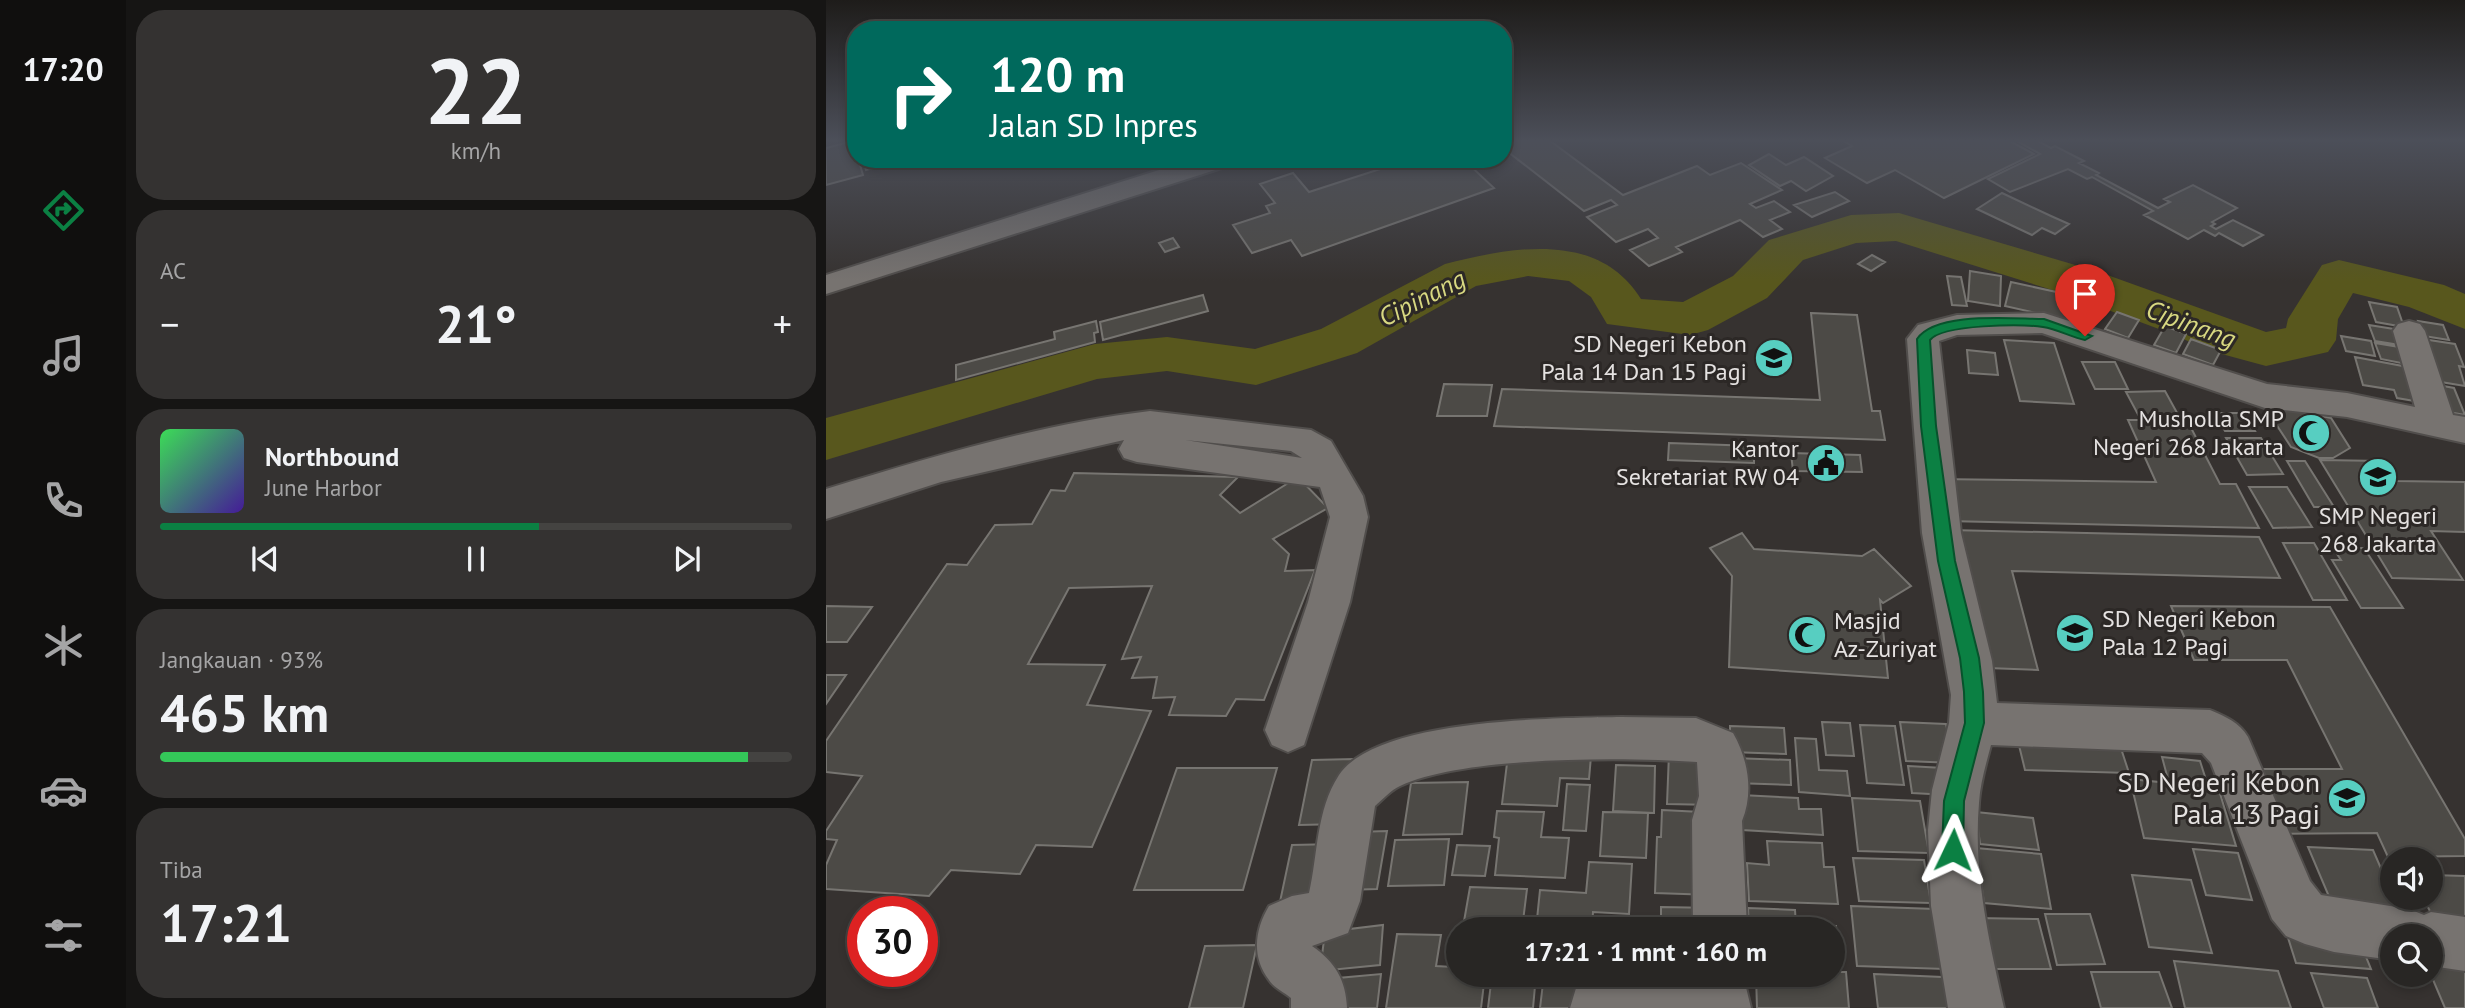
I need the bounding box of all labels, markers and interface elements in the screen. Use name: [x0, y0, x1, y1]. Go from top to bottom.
text: 22: [424, 31, 528, 149]
text: 120 m: [990, 42, 1125, 106]
text: 17:20: [22, 48, 104, 90]
icon: right: [875, 49, 966, 140]
text: Jalan SD Inpres: [990, 104, 1198, 146]
text: km/h: [451, 136, 501, 165]
icon: directions: [39, 186, 88, 235]
text: AC: [160, 256, 186, 285]
water label: Cipinang: [1373, 262, 1471, 333]
pin: [2055, 264, 2115, 336]
icon: arrive: [2066, 275, 2104, 313]
text: 21°: [435, 290, 517, 357]
water label: Cipinang: [2142, 292, 2241, 355]
text: −: [160, 299, 179, 348]
text: +: [773, 299, 792, 348]
place label: SD Negeri Kebon Pala 14 Dan 15 Pagi: [1541, 328, 1747, 387]
icon: music: [39, 331, 88, 380]
school or university icon: SD Negeri Kebon Pala 14 Dan 15 Pagi: [1753, 337, 1795, 379]
place label: Musholla SMP Negeri 268 Jakarta: [2093, 403, 2284, 462]
mosque icon: Musholla SMP Negeri 268 Jakarta: [2290, 412, 2332, 454]
place label: Kantor Sekretariat RW 04: [1616, 433, 1799, 492]
text: Northbound: [265, 440, 399, 473]
public building icon: Kantor Sekretariat RW 04: [1805, 442, 1847, 484]
school or university icon: SMP Negeri 268 Jakarta: [2357, 456, 2399, 498]
text: June Harbor: [265, 473, 382, 502]
icon: phone: [39, 476, 88, 525]
place label: SMP Negeri 268 Jakarta: [2319, 500, 2437, 559]
icon: previous: [246, 540, 284, 578]
icon: pause: [457, 540, 495, 578]
icon: next: [668, 540, 706, 578]
place label: SD Negeri Kebon Pala 12 Pagi: [2102, 603, 2276, 662]
place label: Masjid Az-Zuriyat: [1834, 605, 1937, 664]
school or university icon: SD Negeri Kebon Pala 12 Pagi: [2054, 612, 2096, 654]
mosque icon: Masjid Az-Zuriyat: [1786, 614, 1828, 656]
icon: climate: [39, 621, 88, 670]
text: Jangkauan · 93%: [160, 645, 323, 674]
text: 465 km: [160, 679, 329, 746]
place label: SD Negeri Kebon Pala 13 Pagi: [2117, 763, 2320, 832]
icon: car: [39, 766, 88, 815]
school or university icon: SD Negeri Kebon Pala 13 Pagi: [2326, 777, 2368, 819]
position arrow: [1916, 813, 1990, 887]
map controls: [2380, 847, 2443, 987]
button: sound: [2380, 847, 2443, 910]
text: Tiba: [160, 855, 203, 884]
text: 17:21: [160, 889, 292, 956]
speed limit sign: 30: [847, 896, 938, 987]
icon: filters: [39, 911, 88, 960]
button: search: [2380, 924, 2443, 987]
text: 17:21 · 1 mnt · 160 m: [1524, 935, 1767, 968]

